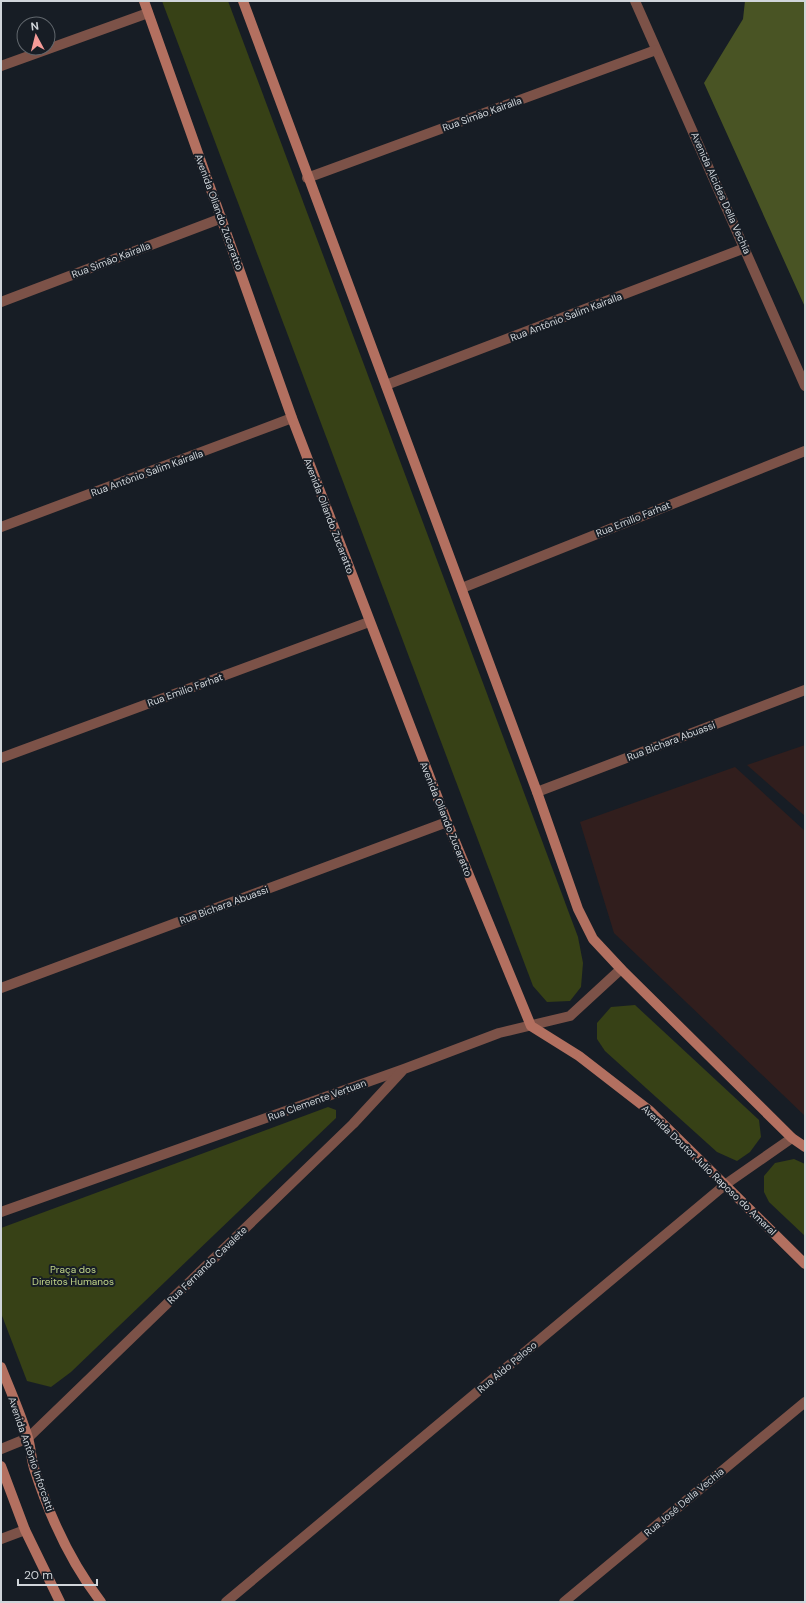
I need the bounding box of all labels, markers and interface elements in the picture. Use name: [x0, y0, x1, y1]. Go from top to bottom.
north arrow: [16, 16, 56, 56]
text: N: [30, 19, 40, 34]
street label: Rua Simão Kairalla: [441, 94, 523, 134]
street label: Avenida Alcides Della Vechia: [688, 130, 754, 256]
street label: Avenida Oliando Zucaratto: [192, 152, 246, 272]
street label: Rua Simão Kairalla: [70, 239, 152, 281]
street label: Rua Antônio Salim Kairalla: [508, 290, 624, 344]
street label: Rua Antônio Salim Kairalla: [89, 447, 205, 499]
street label: Avenida Oliando Zucaratto: [301, 456, 357, 576]
street label: Rua Emilio Farhat: [594, 498, 672, 540]
street label: Rua Emilio Farhat: [146, 670, 224, 710]
street label: Rua Bichara Abuassi: [625, 718, 717, 764]
street label: Avenida Oliando Zucaratto: [417, 760, 475, 878]
street label: Rua Bichara Abuassi: [178, 883, 270, 927]
street label: Rua Clemente Vertuan: [266, 1076, 368, 1124]
street label: Avenida Doutor Julio Raposo do Amaral: [639, 1102, 779, 1238]
street label: Rua Fernando Cavalete: [164, 1223, 250, 1307]
park label: Praça dos Direitos Humanos: [32, 1263, 114, 1288]
street label: Rua Aldo Peloso: [475, 1338, 539, 1396]
street label: Avenida Antônio Inforcatti: [5, 1395, 57, 1513]
street label: Rua José Della Vechia: [641, 1465, 727, 1539]
scale bar: [18, 1561, 97, 1587]
text: 20 m: [24, 1567, 53, 1583]

